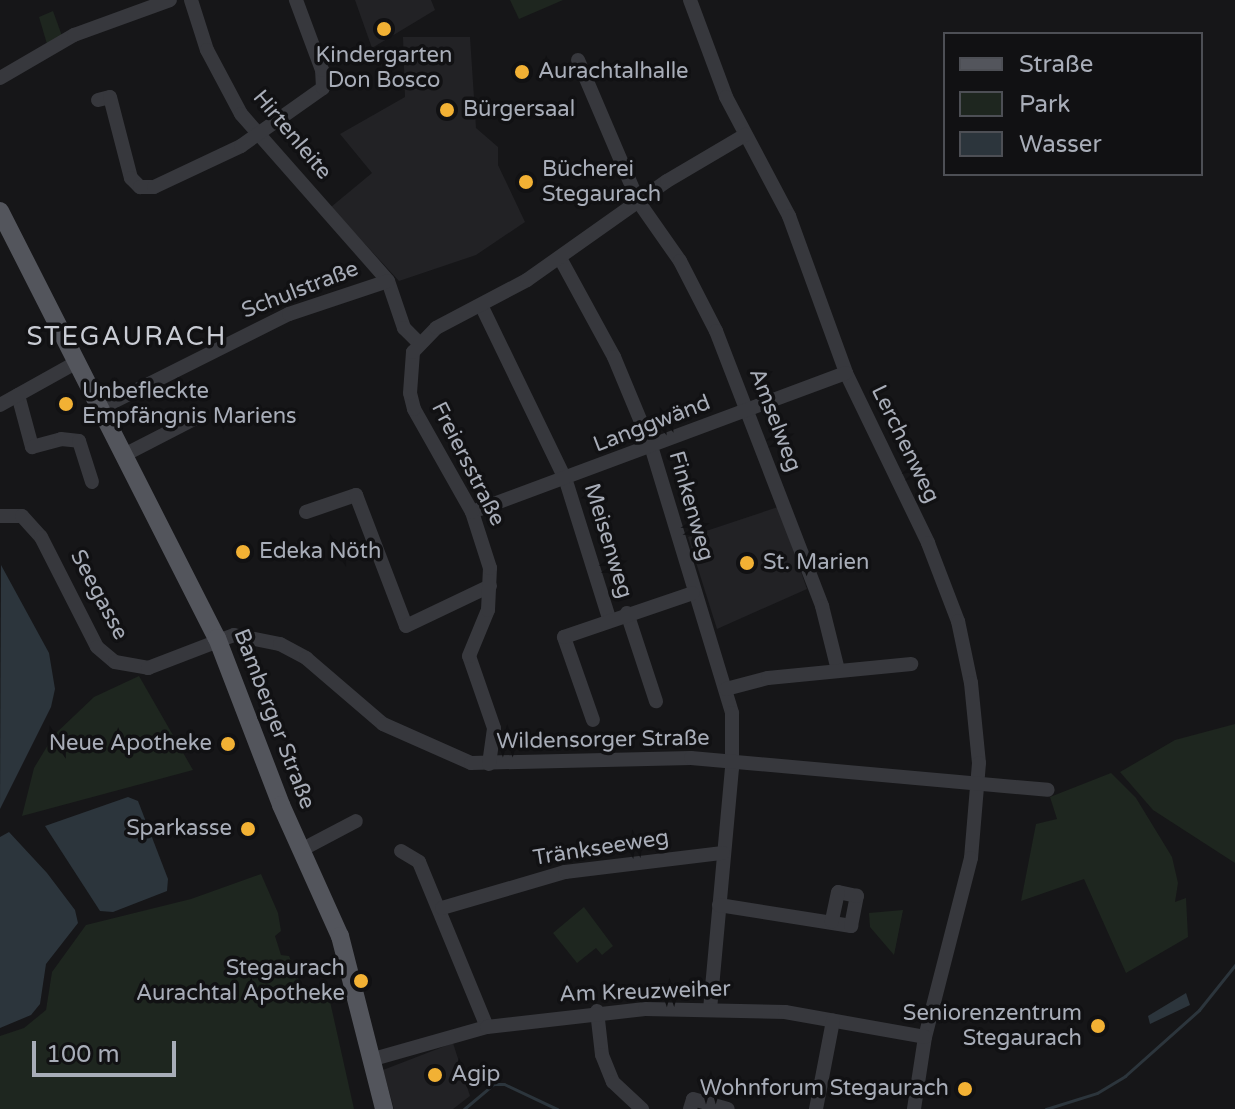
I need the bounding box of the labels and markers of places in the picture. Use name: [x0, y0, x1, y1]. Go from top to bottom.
marker: Kindergarten Don Bosco: [375, 20, 393, 38]
place label: Kindergarten Don Bosco: [316, 42, 452, 94]
place label: Aurachtalhalle: [538, 59, 689, 85]
marker: Aurachtalhalle: [513, 63, 531, 81]
place label: Bürgersaal: [463, 97, 575, 123]
marker: Bürgersaal: [438, 101, 456, 119]
place label: Bücherei Stegaurach: [542, 156, 661, 208]
marker: Bücherei Stegaurach: [517, 173, 535, 191]
place label: Unbefleckte Empfängnis Mariens: [82, 378, 297, 430]
marker: Unbefleckte Empfängnis Mariens: [57, 395, 75, 413]
place label: Edeka Nöth: [259, 539, 381, 565]
marker: Edeka Nöth: [234, 543, 252, 561]
place label: St. Marien: [763, 550, 869, 576]
marker: St. Marien: [738, 554, 756, 572]
place label: Neue Apotheke: [49, 731, 212, 757]
marker: Neue Apotheke: [219, 735, 237, 753]
place label: Sparkasse: [126, 816, 232, 842]
marker: Sparkasse: [239, 820, 257, 838]
place label: Stegaurach Aurachtal Apotheke: [136, 955, 345, 1006]
marker: Stegaurach Aurachtal Apotheke: [352, 972, 370, 990]
place label: Seniorenzentrum Stegaurach: [903, 1000, 1082, 1052]
marker: Seniorenzentrum Stegaurach: [1089, 1017, 1107, 1035]
place label: Agip: [451, 1062, 500, 1088]
marker: Agip: [426, 1066, 444, 1084]
place label: Wohnforum Stegaurach: [700, 1076, 949, 1102]
marker: Wohnforum Stegaurach: [956, 1080, 974, 1098]

